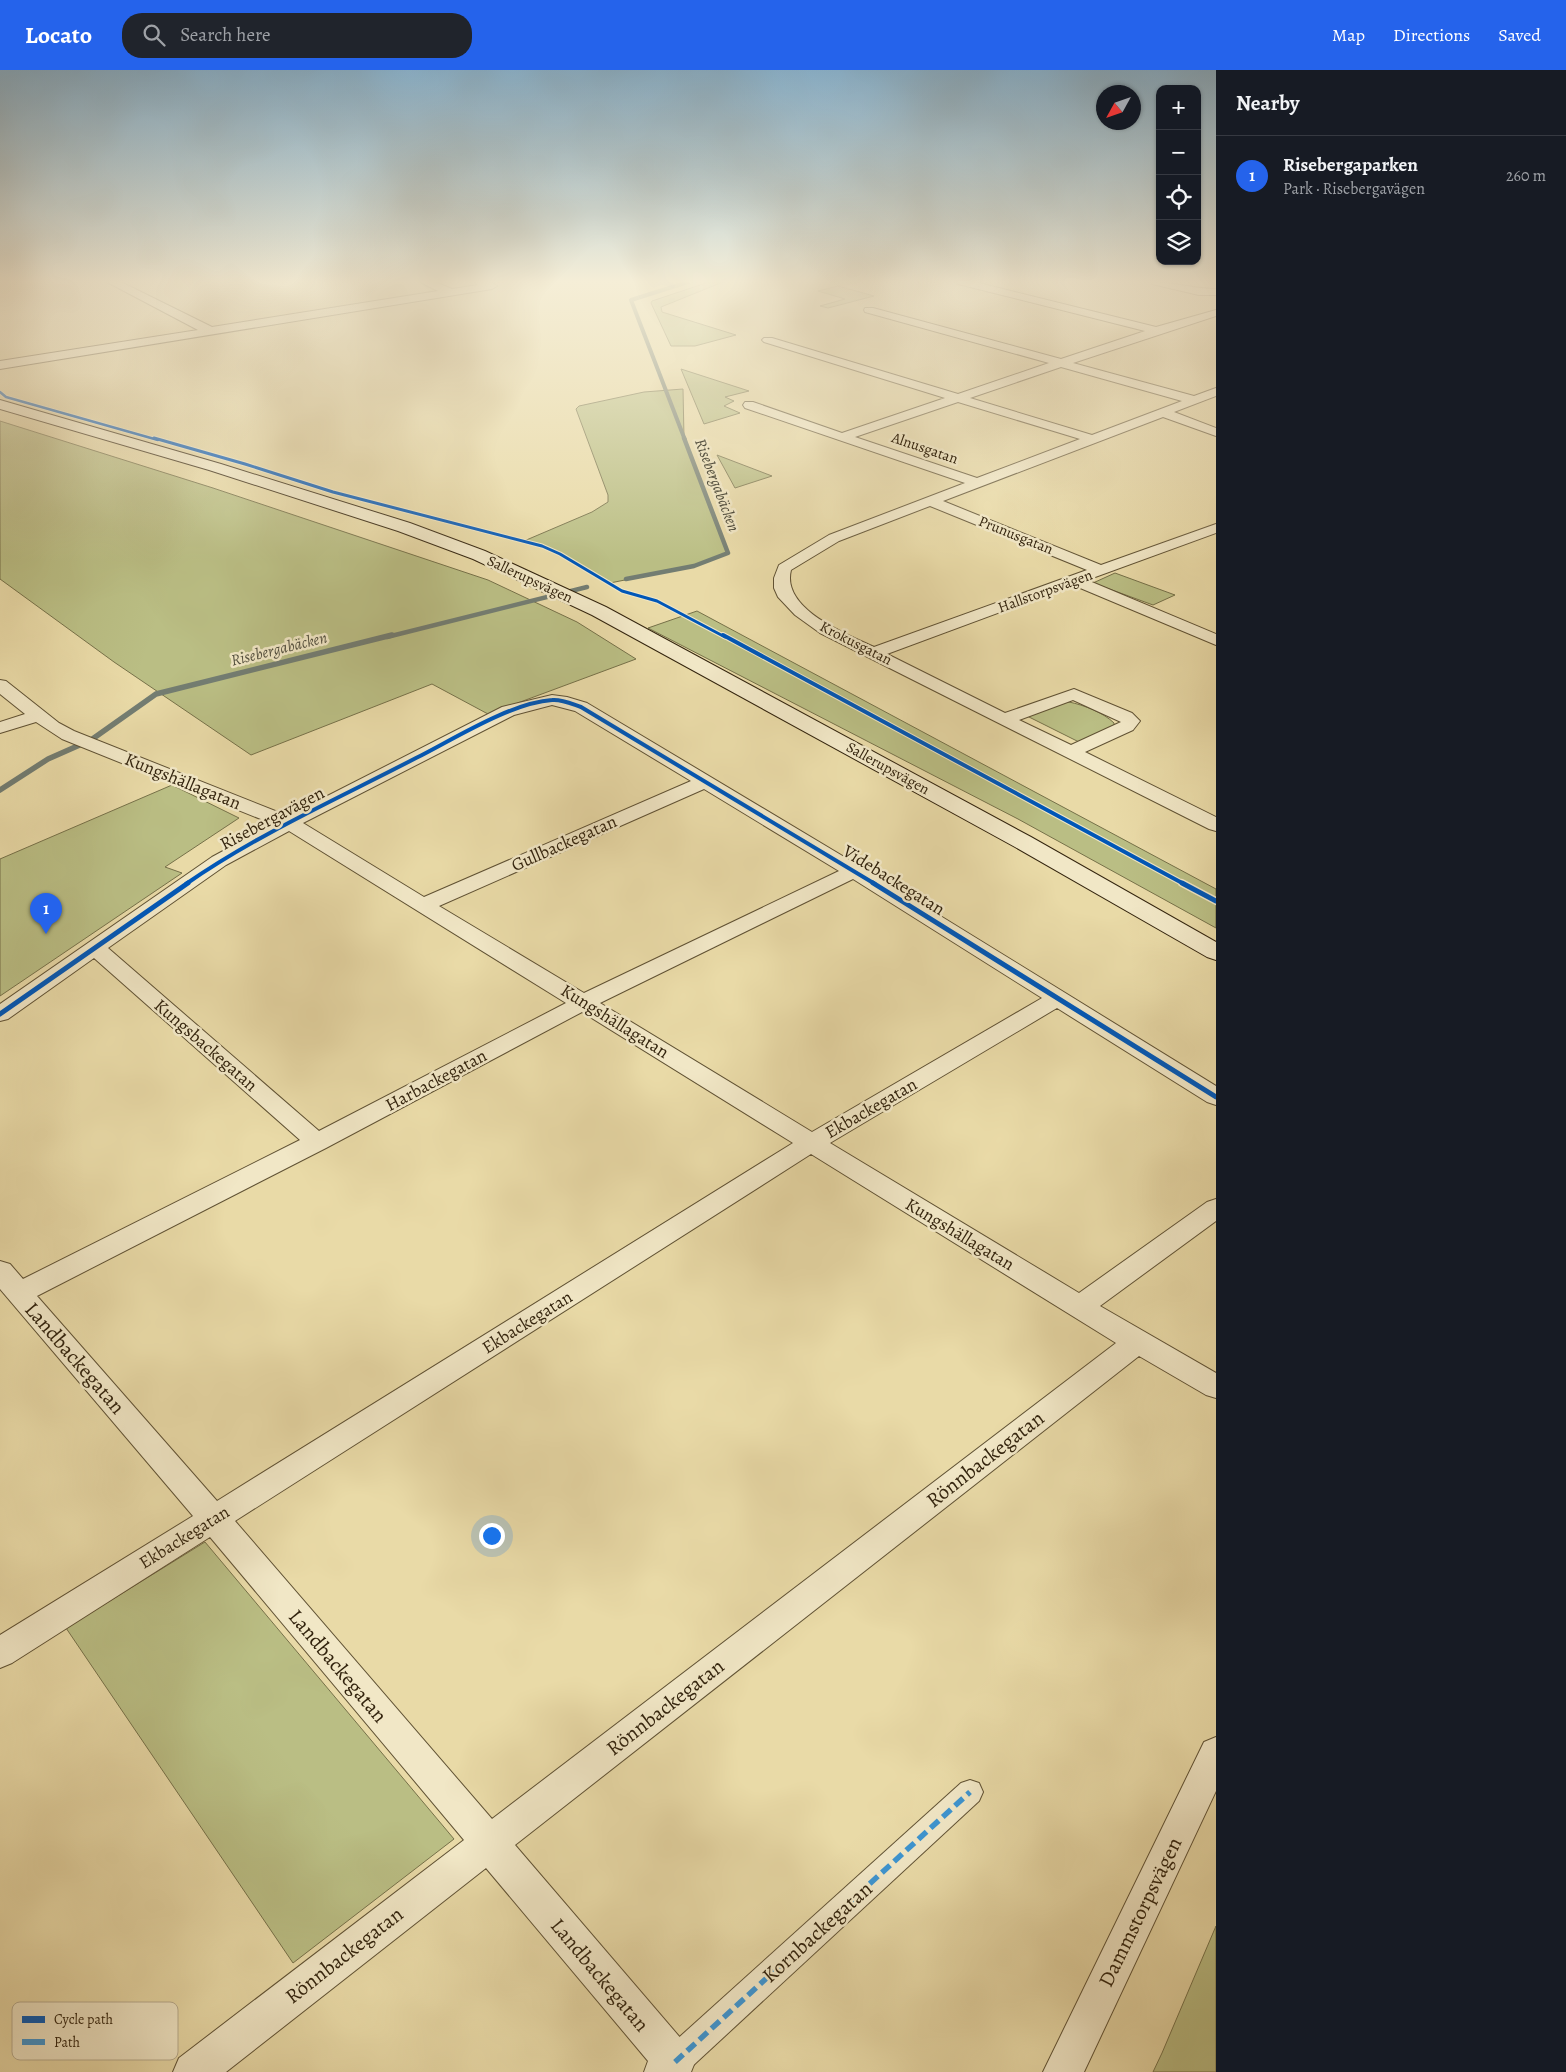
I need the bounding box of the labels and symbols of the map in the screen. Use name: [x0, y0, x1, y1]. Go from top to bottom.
north arrow: [1096, 85, 1141, 130]
street label: Alnusgatan: [888, 427, 961, 469]
water label: Risebergabäcken: [689, 435, 745, 535]
street label: Prunusgatan: [976, 511, 1056, 559]
street label: Sallerupsvägen: [484, 550, 576, 608]
street label: Hallstorpsvägen: [995, 565, 1095, 617]
street label: Krokusgatan: [816, 616, 896, 670]
water label: Risebergabäcken: [229, 626, 329, 672]
street label: Sallerupsvägen: [843, 737, 933, 799]
street label: Kungshällagatan: [121, 747, 245, 815]
street label: Risebergavägen: [216, 780, 329, 856]
street label: Gullbackegatan: [507, 809, 621, 877]
street label: Videbackegatan: [838, 839, 950, 921]
pin: 1: [30, 893, 62, 934]
street label: Kungshällagatan: [556, 978, 674, 1064]
street label: Kungsbackegatan: [149, 993, 263, 1097]
street label: Harbackegatan: [381, 1043, 491, 1117]
street label: Ekbackegatan: [821, 1072, 922, 1144]
street label: Kungshällagatan: [901, 1192, 1019, 1276]
street label: Ekbackegatan: [477, 1285, 577, 1359]
street label: Landbackegatan: [18, 1296, 132, 1420]
street label: Rönnbackegatan: [920, 1404, 1050, 1514]
street label: Ekbackegatan: [134, 1500, 234, 1574]
your location: [479, 1523, 505, 1549]
street label: Landbackegatan: [282, 1603, 394, 1729]
street label: Rönnbackegatan: [600, 1652, 730, 1762]
street label: Dammstorpsvägen: [1092, 1833, 1188, 1991]
street label: Kornbackegatan: [756, 1875, 878, 1989]
street label: Rönnbackegatan: [279, 1900, 409, 2010]
street label: Landbackegatan: [544, 1912, 656, 2038]
legend: [12, 2002, 178, 2060]
text: Cycle path: [54, 2010, 114, 2029]
text: Path: [54, 2033, 81, 2052]

